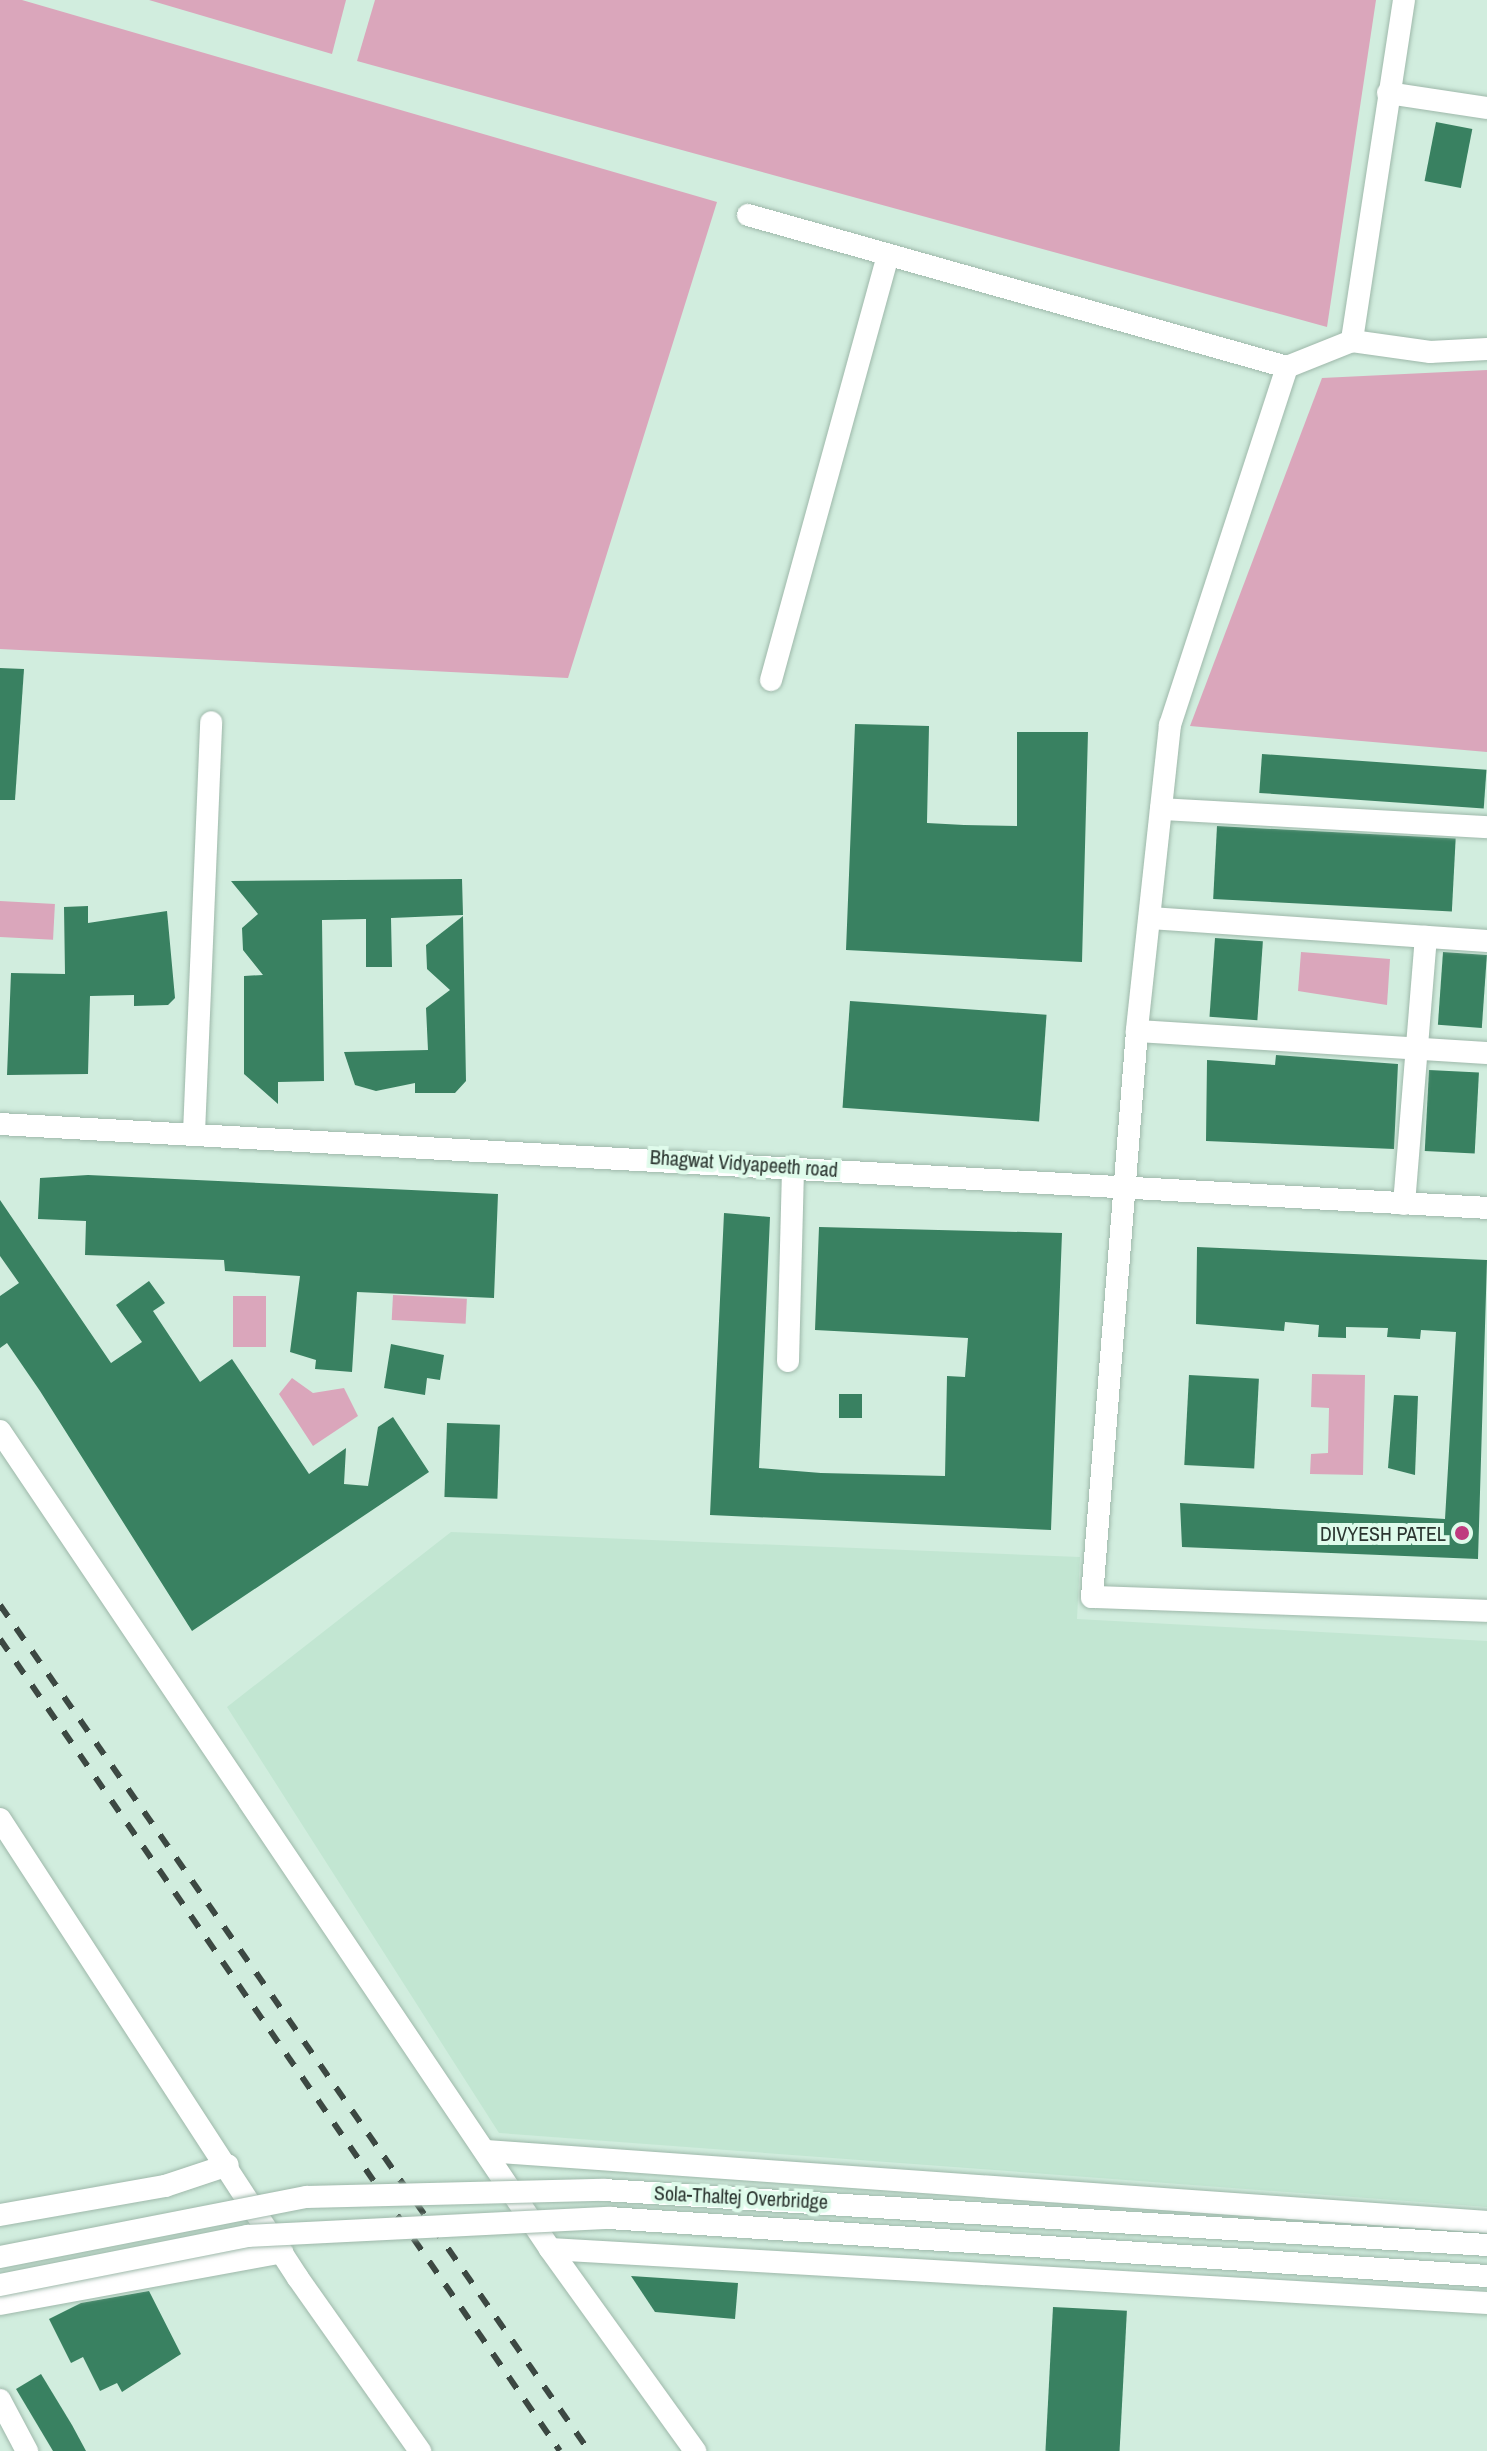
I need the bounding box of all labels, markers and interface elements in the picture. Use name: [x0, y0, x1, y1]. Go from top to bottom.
street label: Bhagwat Vidyapeeth road: [649, 1144, 839, 1182]
place label: DIVYESH PATEL: [1320, 1521, 1446, 1545]
marker: DIVYESH PATEL: [1453, 1524, 1471, 1542]
street label: Sola-Thaltej Overbridge: [653, 2180, 829, 2214]

